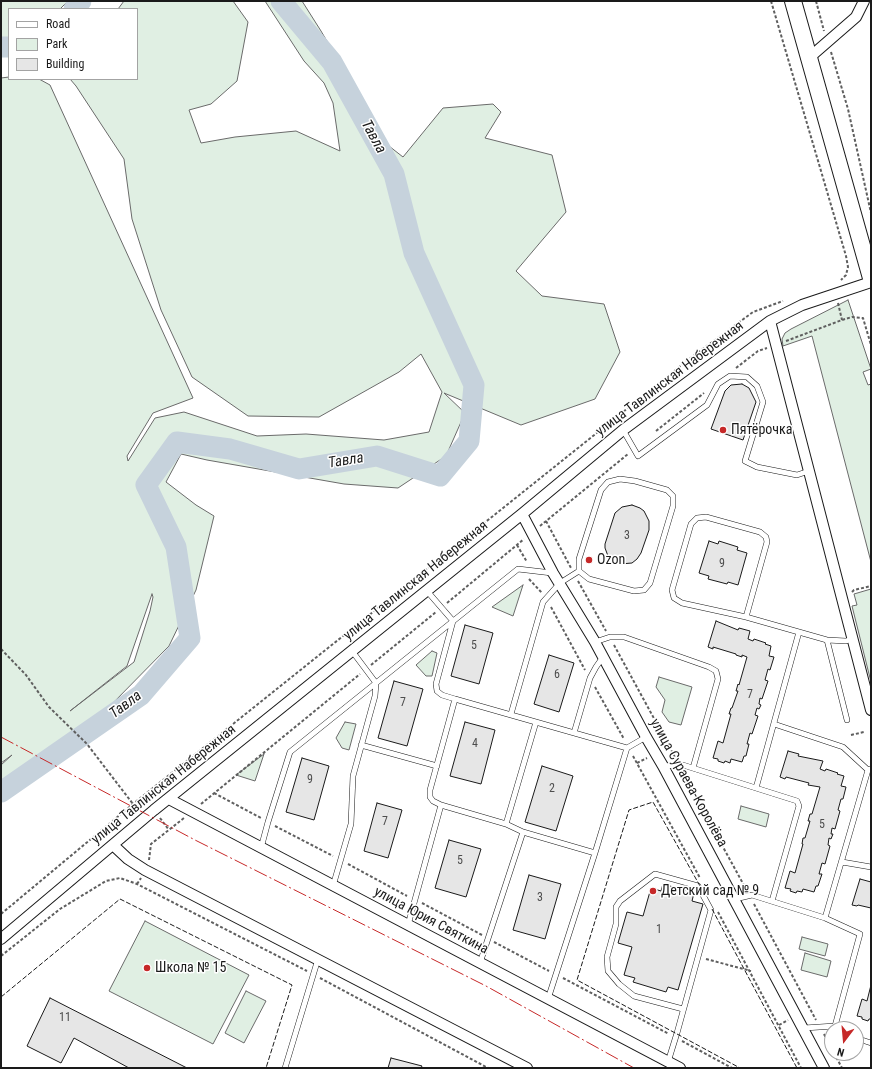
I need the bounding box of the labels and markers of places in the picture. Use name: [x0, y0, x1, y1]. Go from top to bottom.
place label: Пятёрочка: [731, 422, 792, 438]
marker: Пятёрочка: [718, 425, 728, 435]
place label: Ozon: [597, 552, 625, 568]
marker: Ozon: [584, 555, 594, 565]
place label: Детский сад № 9: [661, 883, 759, 899]
marker: Детский сад № 9: [648, 886, 658, 896]
place label: Школа № 15: [155, 960, 226, 976]
marker: Школа № 15: [142, 963, 152, 973]

